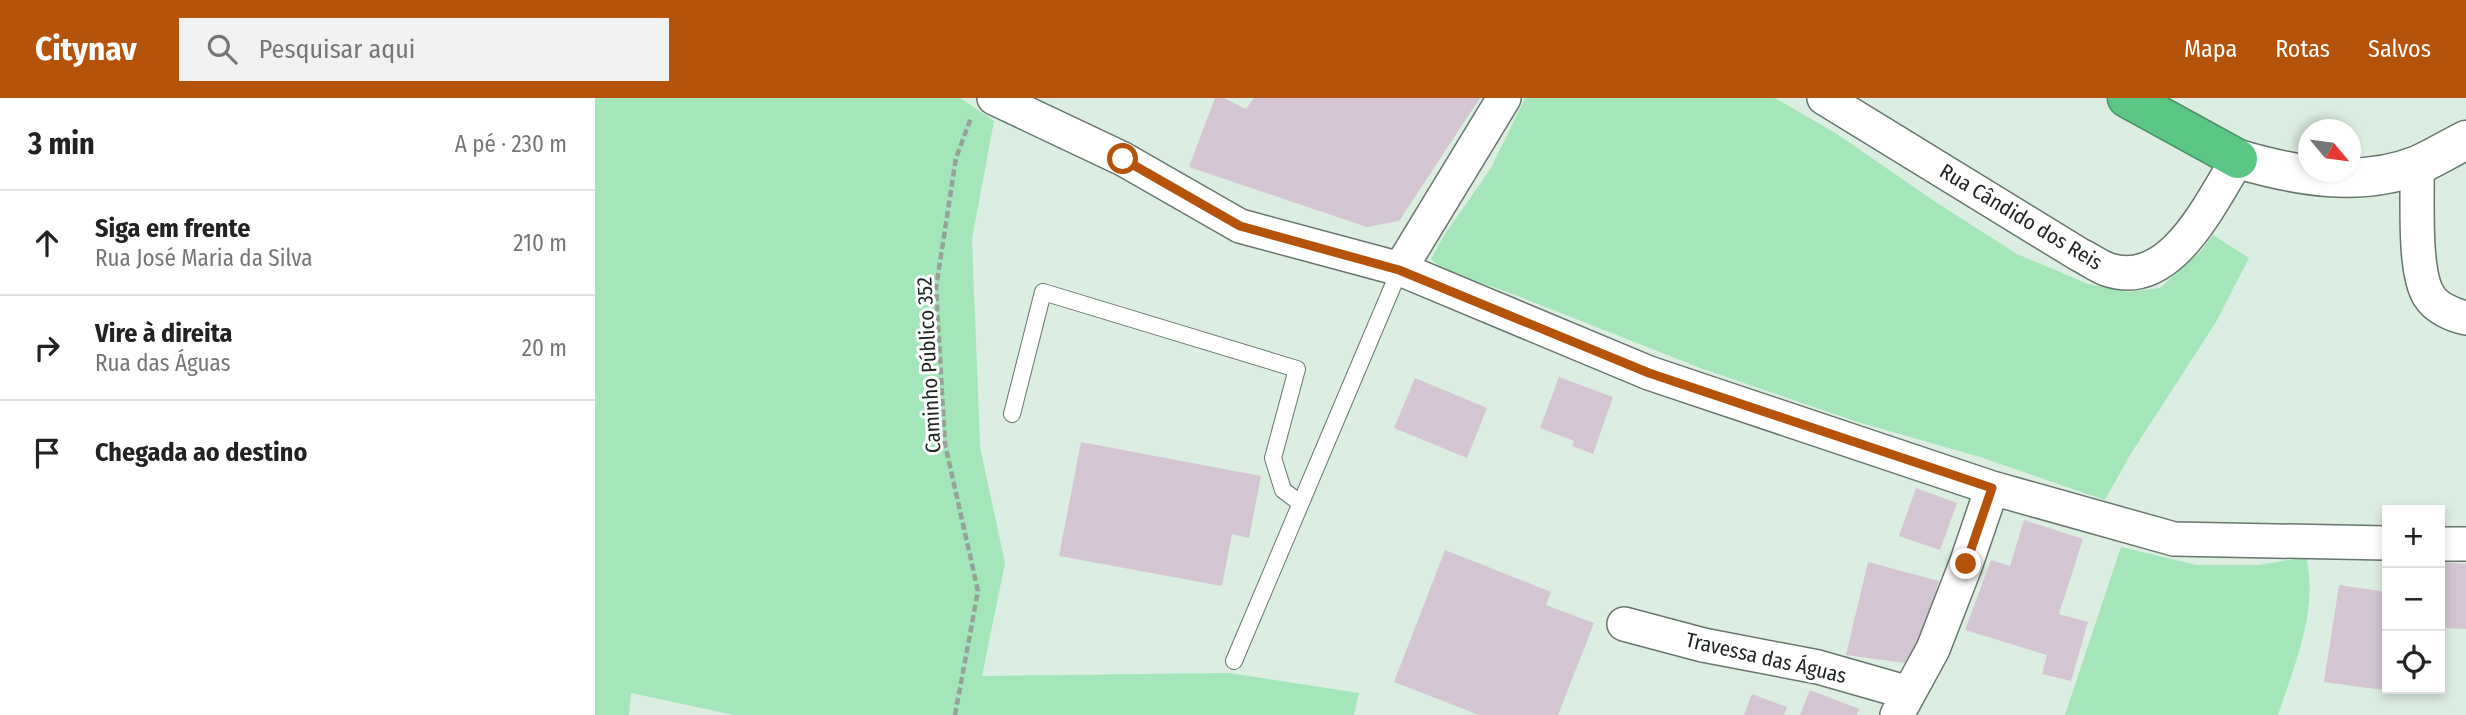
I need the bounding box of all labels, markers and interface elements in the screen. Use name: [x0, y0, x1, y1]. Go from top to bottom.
search box: [179, 18, 669, 81]
text: Citynav: [35, 29, 137, 69]
icon: search: [203, 30, 241, 68]
text: Pesquisar aqui: [259, 34, 415, 65]
text: Mapa: [2184, 35, 2237, 63]
text: Rotas: [2275, 35, 2330, 63]
text: Salvos: [2368, 35, 2431, 63]
north arrow: [2298, 119, 2361, 182]
text: 3 min: [28, 126, 95, 162]
text: A pé · 230 m: [455, 130, 567, 158]
route start: [1107, 143, 1138, 174]
street label: Rua Cândido dos Reis: [1935, 158, 2107, 276]
text: Siga em frente: [95, 213, 250, 244]
icon: ahead: [28, 224, 66, 262]
text: 210 m: [513, 229, 567, 257]
text: Rua José Maria da Silva: [95, 244, 313, 272]
street label: Caminho Público 352: [911, 276, 947, 454]
text: Vire à direita: [95, 318, 233, 349]
icon: right: [28, 329, 66, 367]
text: 20 m: [522, 334, 567, 362]
text: Rua das Águas: [95, 349, 231, 377]
icon: arrive: [28, 434, 66, 472]
text: Chegada ao destino: [95, 437, 307, 468]
map controls: [2382, 505, 2445, 694]
button: +: [2382, 505, 2445, 568]
route end: [1950, 548, 1981, 579]
button: −: [2382, 568, 2445, 631]
street label: Travessa das Águas: [1683, 627, 1849, 689]
button: locate: [2382, 631, 2445, 694]

